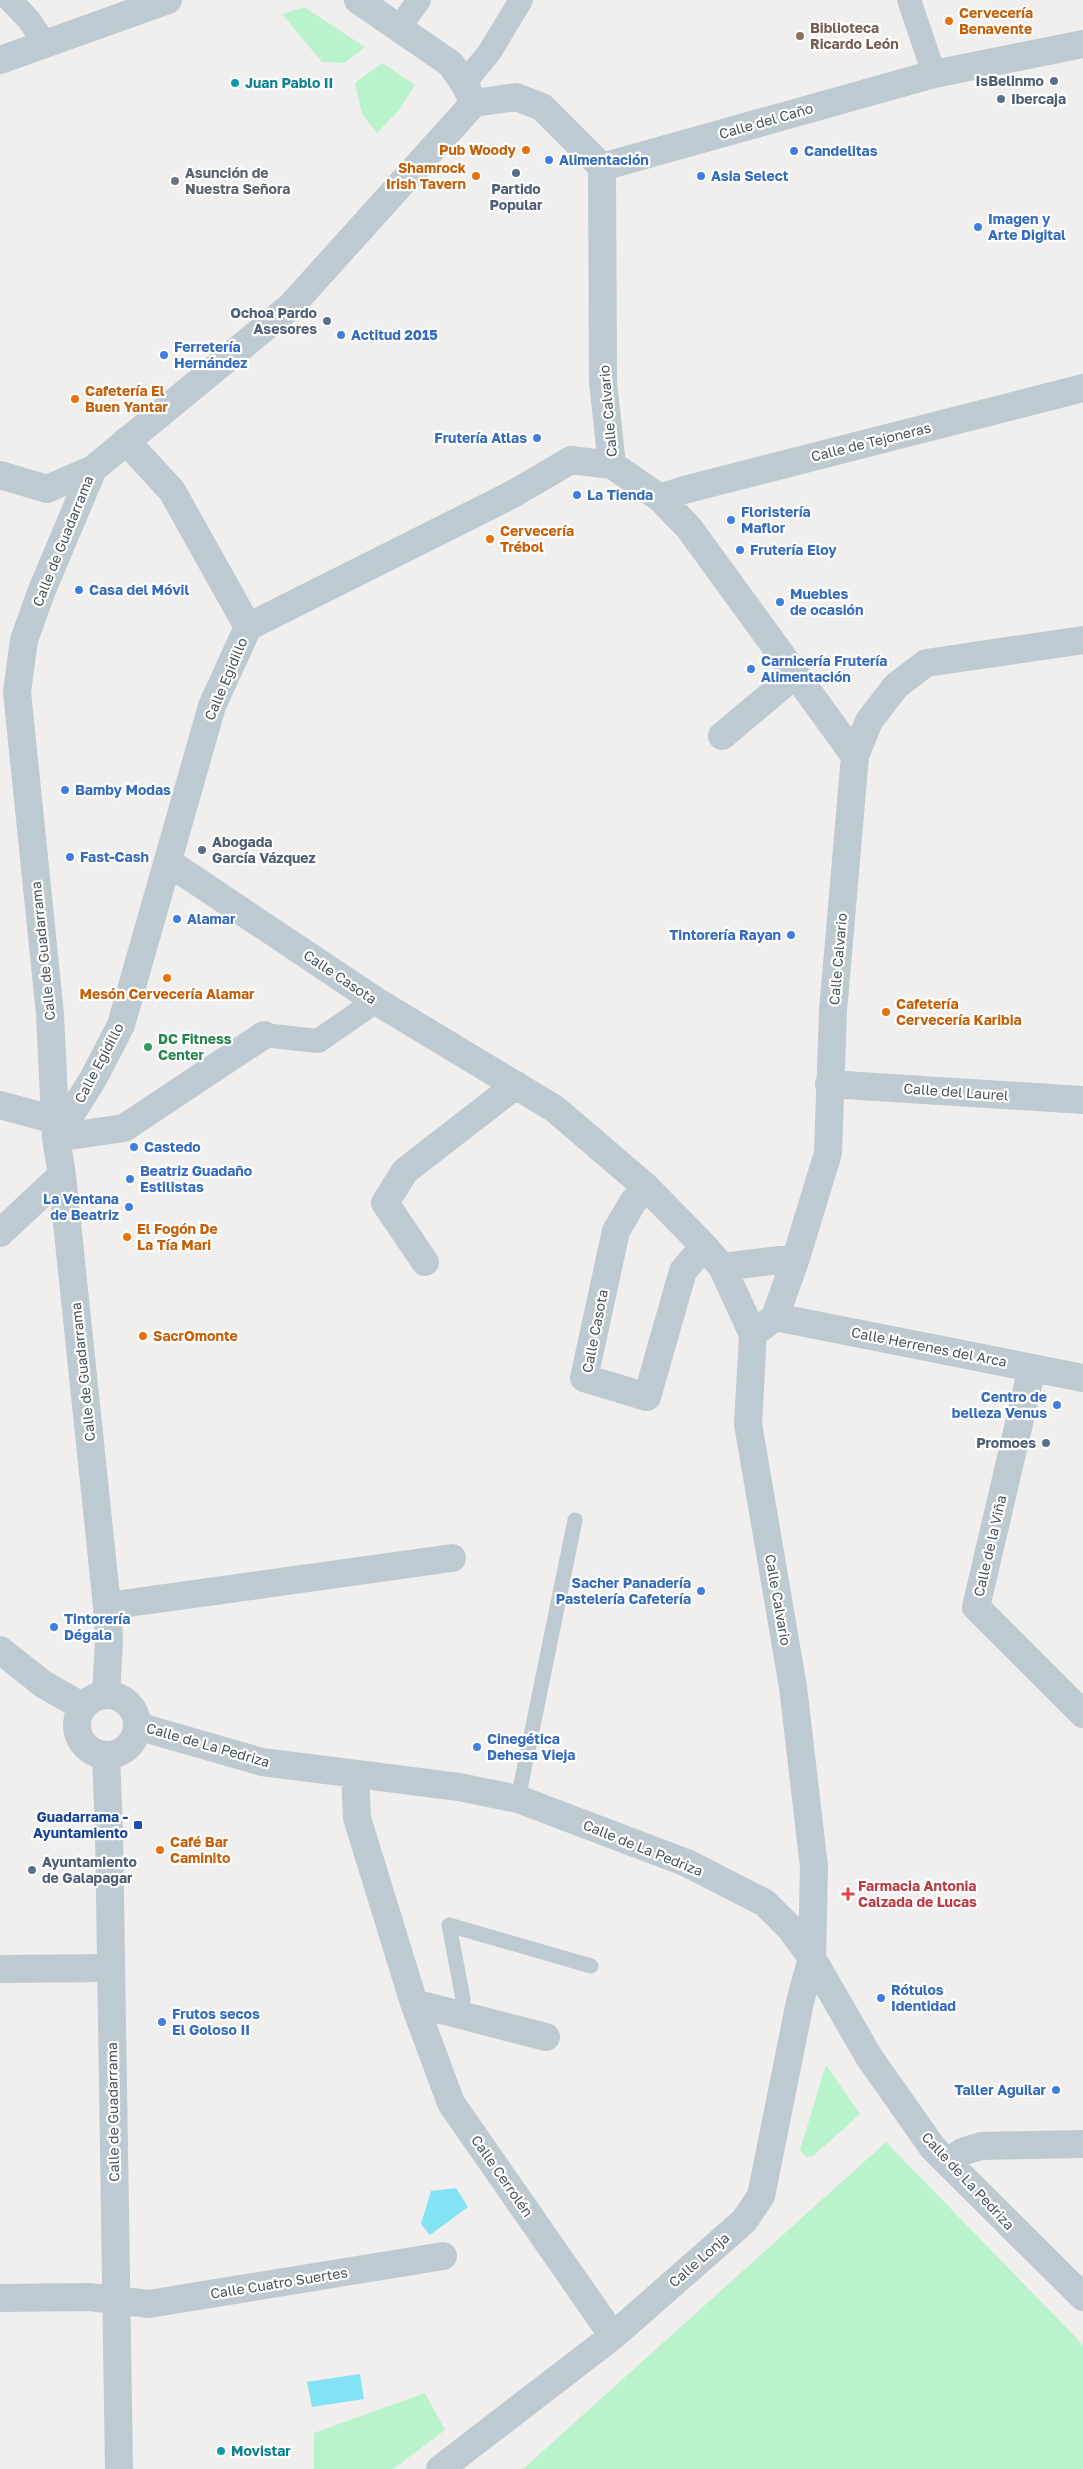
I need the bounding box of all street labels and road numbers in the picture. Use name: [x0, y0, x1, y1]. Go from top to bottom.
street label: Calle del Caño: [717, 99, 815, 142]
street label: Calle Calvario: [595, 364, 620, 458]
street label: Calle de Tejoneras: [809, 418, 933, 465]
street label: Calle de Guadarrama: [28, 473, 97, 609]
street label: Calle Egidillo: [200, 635, 251, 723]
street label: Calle de Guadarrama: [27, 881, 58, 1021]
street label: Calle Calvario: [825, 912, 850, 1006]
street label: Calle Casota: [300, 946, 380, 1007]
street label: Calle Egidillo: [70, 1020, 127, 1106]
street label: Calle del Laurel: [903, 1079, 1009, 1104]
street label: Calle Casota: [578, 1288, 611, 1374]
street label: Calle de Guadarrama: [67, 1302, 98, 1442]
street label: Calle Herrenes del Arca: [850, 1323, 1008, 1370]
street label: Calle de la Viña: [970, 1493, 1009, 1598]
street label: Calle Calvario: [762, 1553, 795, 1647]
street label: Calle de La Pedriza: [144, 1719, 272, 1770]
street label: Calle de La Pedriza: [581, 1816, 706, 1879]
street label: Calle de Guadarrama: [103, 2042, 122, 2182]
street label: Calle de La Pedriza: [919, 2128, 1018, 2233]
street label: Calle Cerrolén: [468, 2132, 537, 2220]
street label: Calle Lonja: [665, 2229, 732, 2290]
street label: Calle Cuatro Suertes: [209, 2263, 349, 2302]

